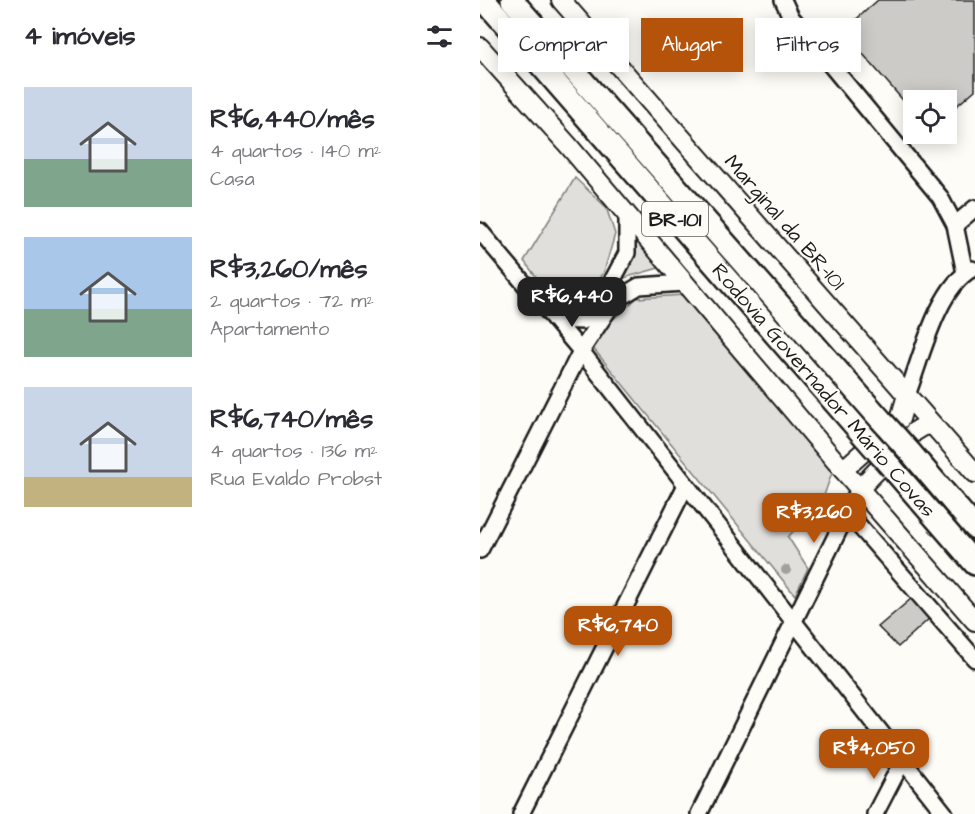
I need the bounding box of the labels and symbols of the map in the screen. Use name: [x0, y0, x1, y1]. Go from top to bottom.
street label: Marginal da BR-101: [716, 148, 852, 298]
road number: BR-101: [642, 202, 708, 236]
street label: Rodovia Governador Mário Covas: [705, 257, 942, 524]
pin: R$6,440: [517, 277, 627, 328]
pin: R$3,260: [759, 493, 869, 544]
pin: R$6,740: [563, 606, 673, 657]
pin: R$4,050: [819, 729, 929, 780]

